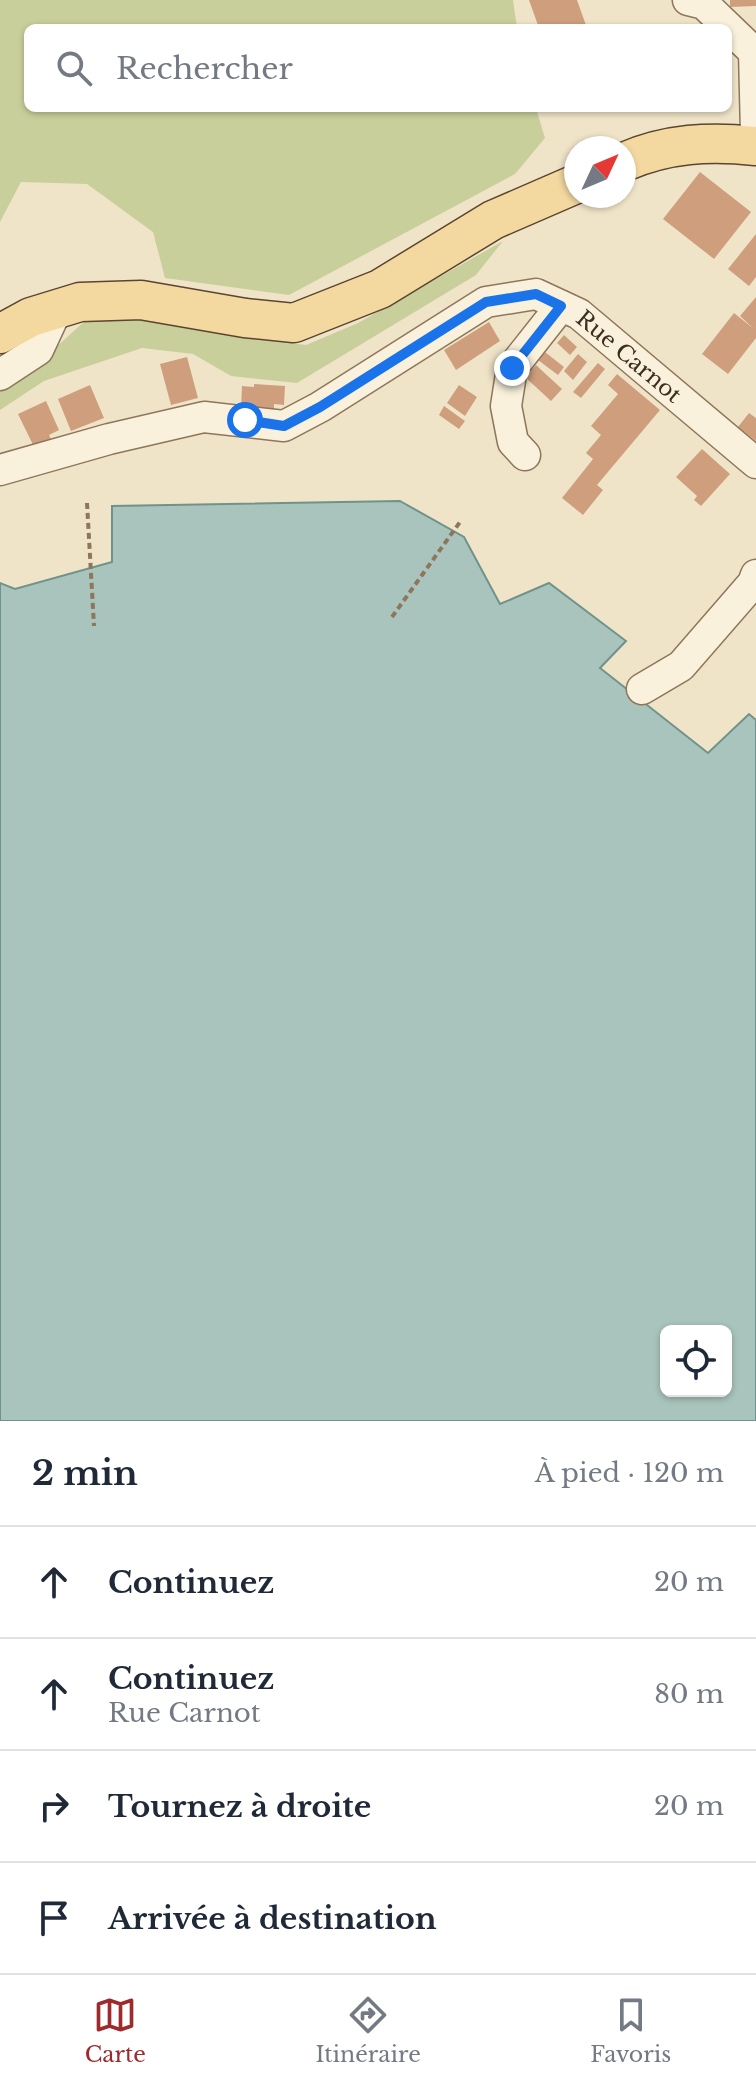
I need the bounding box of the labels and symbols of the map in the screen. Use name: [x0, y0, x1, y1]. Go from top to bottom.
north arrow: [564, 136, 636, 208]
street label: Rue Carnot: [571, 305, 687, 409]
route end: [494, 350, 530, 386]
route start: [227, 402, 263, 438]

